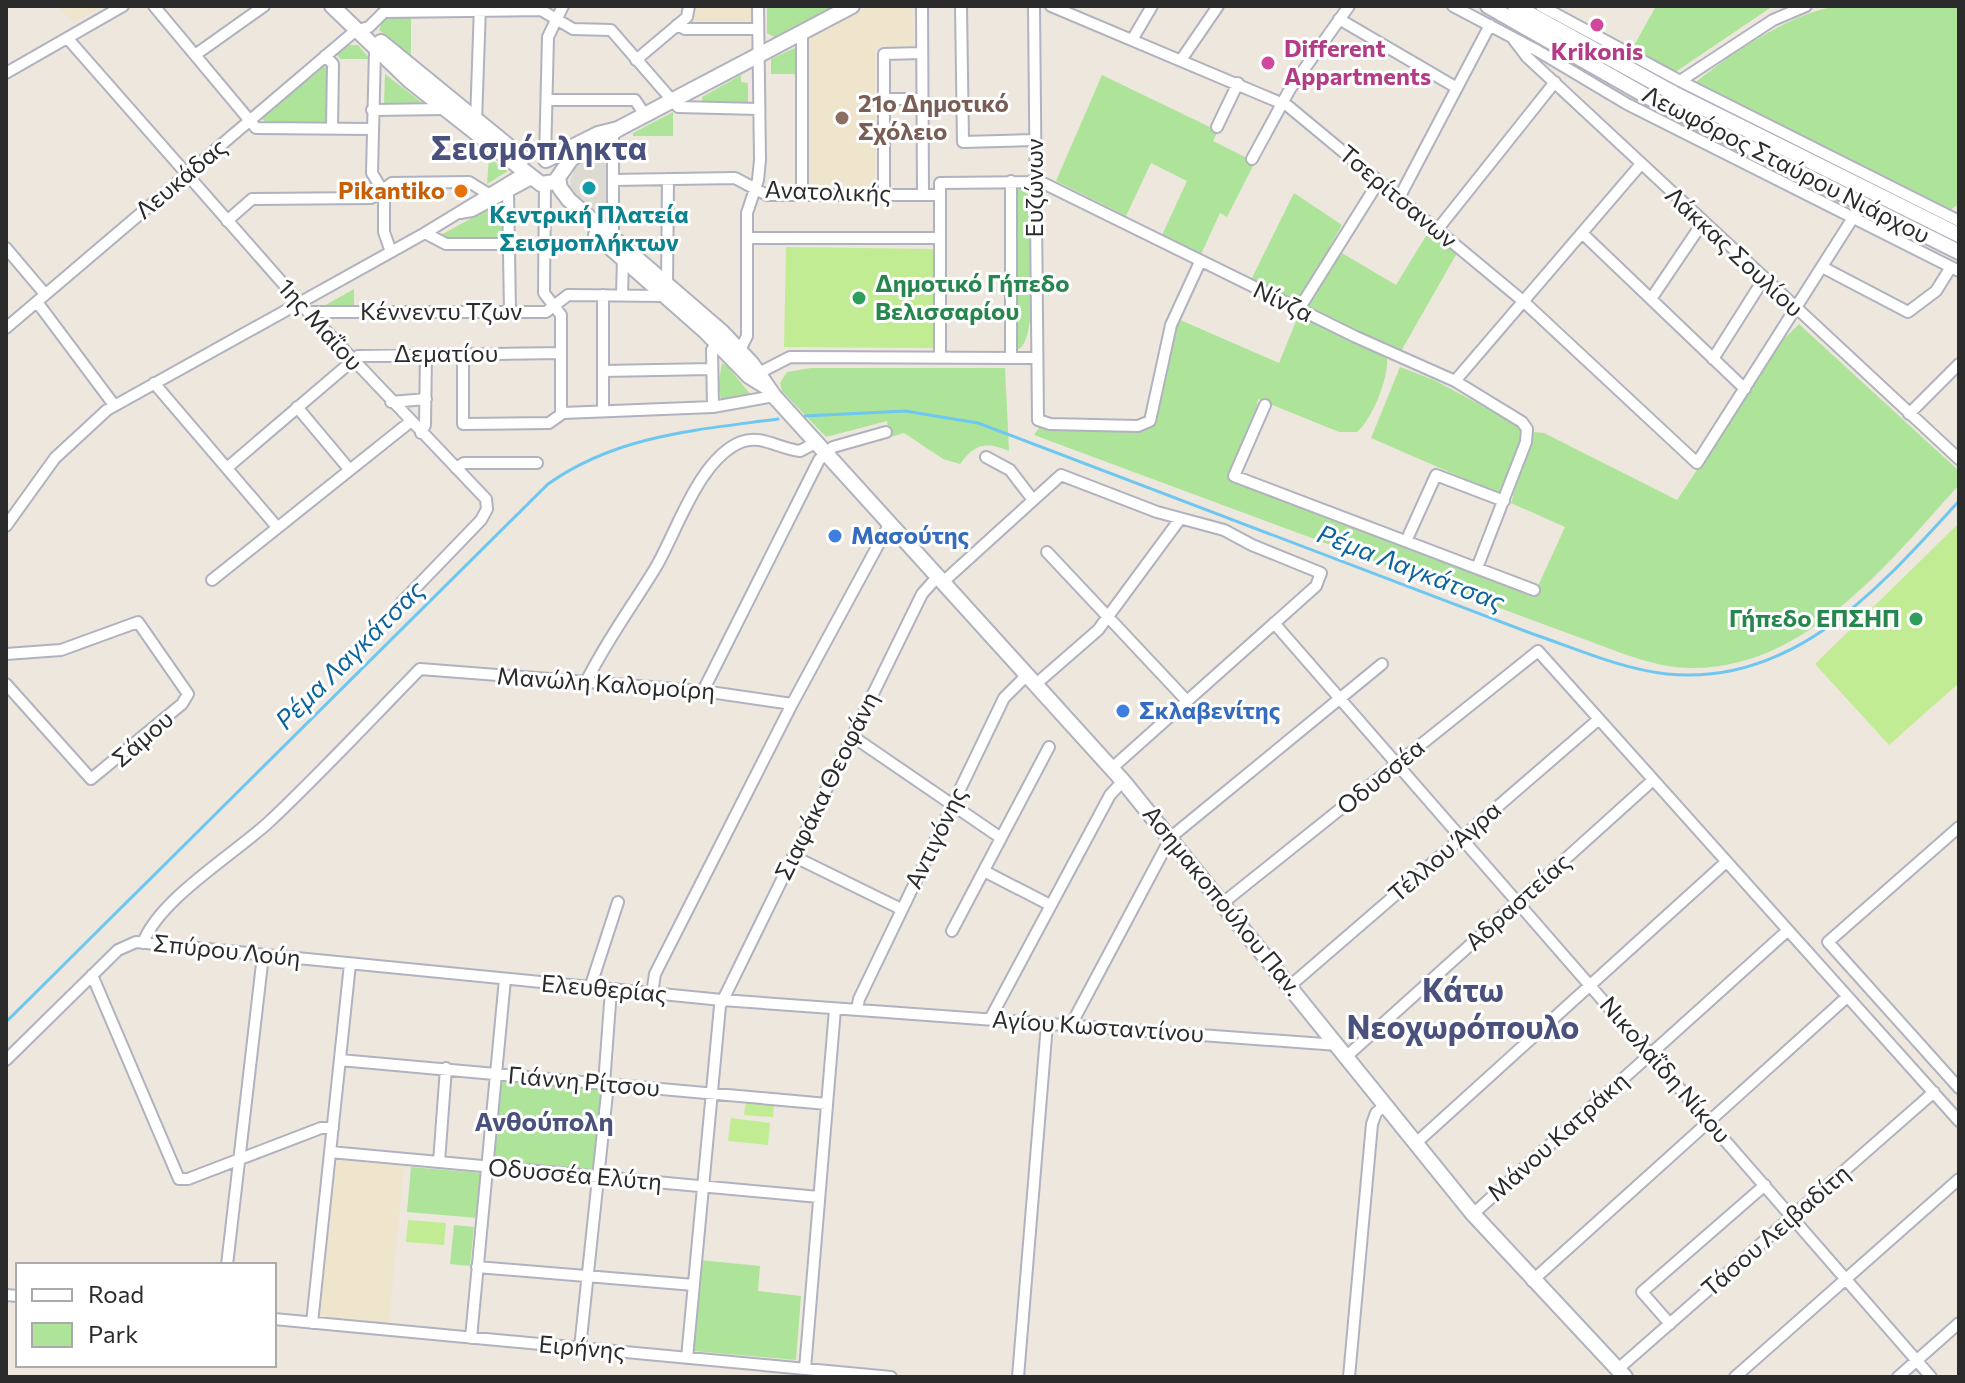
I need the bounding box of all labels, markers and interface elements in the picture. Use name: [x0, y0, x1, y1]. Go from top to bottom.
marker: Krikonis: [1588, 16, 1606, 34]
place label: Different Appartments: [1284, 33, 1431, 90]
place label: Krikonis: [1551, 36, 1643, 65]
marker: Different Appartments: [1259, 54, 1277, 72]
street label: Λεωφόρος Σταύρου Νιάρχου: [1638, 78, 1935, 249]
place label: 21ο Δημοτικό Σχόλειο: [858, 88, 1009, 145]
marker: 21ο Δημοτικό Σχόλειο: [833, 109, 851, 127]
district label: Σεισμόπληκτα: [431, 127, 647, 167]
street label: Λευκάδας: [129, 131, 231, 224]
street label: Ευζώνων: [1019, 138, 1048, 238]
street label: Τσερίτσανων: [1334, 138, 1464, 254]
street label: Ανατολικής: [764, 174, 892, 207]
place label: Pikantiko: [338, 175, 445, 204]
marker: Κεντρική Πλατεία Σεισμοπλήκτων: [580, 179, 598, 197]
street label: Λάκκας Σουλίου: [1660, 180, 1810, 322]
marker: Pikantiko: [452, 182, 470, 200]
place label: Κεντρική Πλατεία Σεισμοπλήκτων: [489, 199, 689, 256]
place label: Δημοτικό Γήπεδο Βελισσαρίου: [875, 268, 1070, 325]
street label: 1ης Μαΐου: [272, 272, 370, 376]
street label: Νίνζα: [1249, 274, 1318, 327]
marker: Δημοτικό Γήπεδο Βελισσαρίου: [850, 289, 868, 307]
street label: Κέννεντυ Τζων: [360, 296, 522, 325]
street label: Δεματίου: [394, 338, 498, 367]
water label: Ρέμα Λαγκάτσας: [1314, 517, 1510, 617]
place label: Μασούτης: [851, 520, 969, 549]
marker: Μασούτης: [826, 527, 844, 545]
water label: Ρέμα Λαγκάτσας: [268, 573, 430, 735]
place label: Γήπεδο ΕΠΣΗΠ: [1729, 603, 1900, 632]
marker: Γήπεδο ΕΠΣΗΠ: [1907, 610, 1925, 628]
street label: Μανώλη Καλομοίρη: [496, 660, 716, 705]
street label: Σιαφάκα Θεοφάνη: [768, 687, 884, 884]
place label: Σκλαβενίτης: [1139, 695, 1280, 724]
marker: Σκλαβενίτης: [1114, 702, 1132, 720]
street label: Σάμου: [106, 703, 179, 772]
street label: Οδυσσέα: [1330, 732, 1430, 820]
street label: Αντιγόνης: [898, 782, 972, 893]
street label: Τέλλου Άγρα: [1382, 794, 1506, 908]
street label: Ασημακοπούλου Παν.: [1138, 799, 1309, 1001]
street label: Αδραστείας: [1458, 846, 1576, 956]
street label: Σπύρου Λούη: [152, 927, 302, 972]
street label: Ελευθερίας: [540, 968, 668, 1007]
district label: Κάτω Νεοχωρόπουλο: [1347, 969, 1579, 1046]
street label: Νικολαΐδη Νίκου: [1595, 990, 1738, 1148]
street label: Αγίου Κωσταντίνου: [991, 1004, 1205, 1047]
street label: Γιάννη Ρίτσου: [507, 1059, 661, 1102]
street label: Μάνου Κατράκη: [1481, 1065, 1633, 1207]
district label: Ανθούπολη: [475, 1105, 613, 1136]
street label: Οδυσσέα Ελύτη: [487, 1151, 663, 1196]
street label: Τάσου Λειβαδίτη: [1695, 1158, 1855, 1302]
legend: [16, 1263, 276, 1367]
text: Road: [88, 1279, 144, 1308]
text: Park: [88, 1319, 138, 1348]
street label: Ειρήνης: [538, 1328, 627, 1365]

